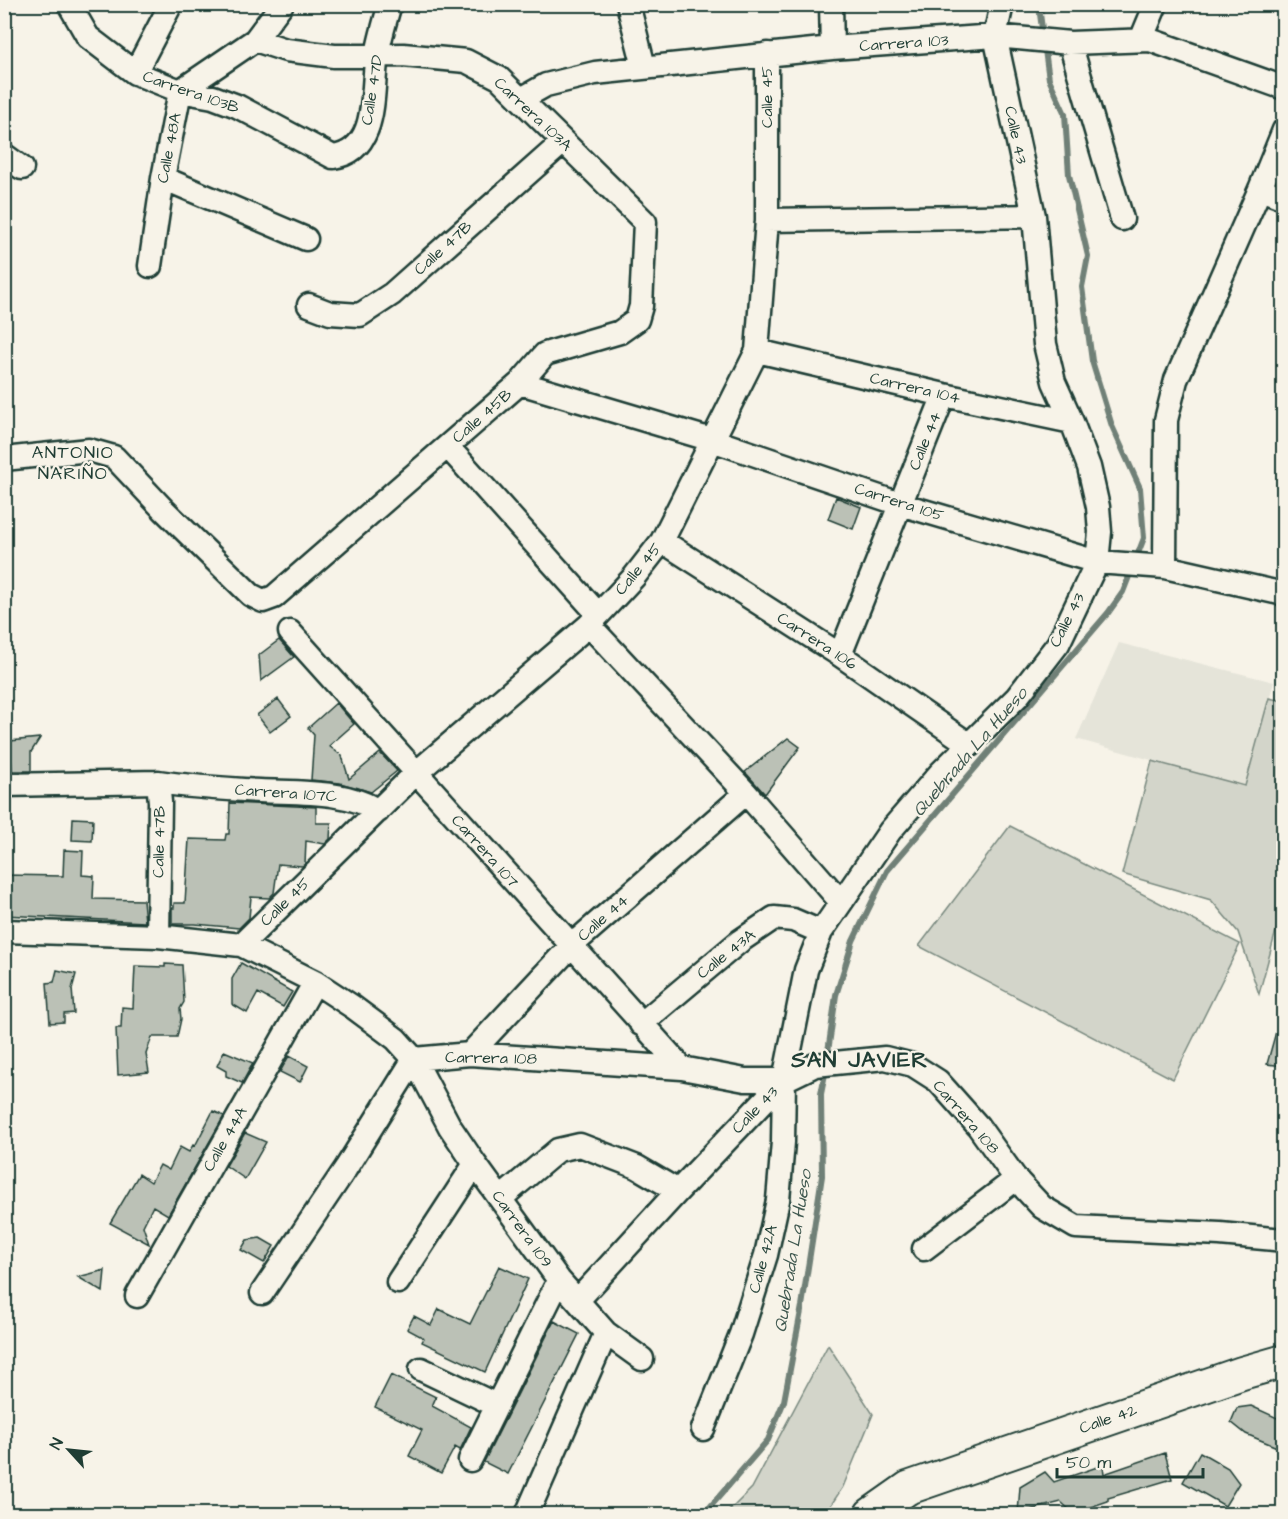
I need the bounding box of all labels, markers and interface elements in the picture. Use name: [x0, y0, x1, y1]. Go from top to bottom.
street label: Carrera 103: [859, 29, 949, 57]
street label: Calle 47D: [356, 53, 388, 127]
street label: Carrera 103B: [140, 65, 243, 119]
street label: Calle 45: [756, 65, 778, 128]
street label: Carrera 103A: [489, 72, 577, 156]
street label: Calle 43: [999, 104, 1033, 166]
street label: Calle 48A: [151, 111, 187, 185]
street label: Calle 47B: [409, 215, 477, 280]
street label: Carrera 104: [868, 367, 962, 409]
street label: Calle 45B: [447, 383, 517, 448]
street label: Calle 44: [903, 408, 947, 474]
district label: ANTONIO NARIÑO: [32, 440, 114, 486]
street label: Carrera 105: [852, 477, 947, 527]
street label: Calle 45: [610, 538, 667, 600]
street label: Calle 43: [1044, 589, 1090, 651]
street label: Carrera 106: [773, 607, 861, 675]
water label: Quebrada La Hueso: [907, 680, 1035, 822]
street label: Carrera 107C: [234, 778, 338, 808]
street label: Calle 47B: [147, 805, 171, 878]
street label: Carrera 107: [446, 810, 524, 892]
street label: Calle 45: [255, 872, 315, 931]
street label: Calle 44: [573, 890, 633, 946]
street label: Calle 43A: [692, 924, 760, 984]
district label: SAN JAVIER: [790, 1045, 929, 1076]
street label: Carrera 108: [445, 1046, 537, 1070]
street label: Carrera 108: [928, 1075, 1004, 1159]
street label: Calle 43: [727, 1081, 783, 1139]
street label: Calle 44A: [198, 1102, 252, 1176]
water label: Quebrada La Hueso: [768, 1166, 818, 1334]
street label: Carrera 109: [487, 1186, 557, 1272]
street label: Calle 42A: [743, 1222, 783, 1296]
street label: Calle 42: [1076, 1399, 1140, 1439]
north arrow: [39, 1420, 99, 1480]
text: N: [44, 1434, 69, 1453]
scale bar: [1057, 1441, 1202, 1479]
text: 50 m: [1066, 1450, 1111, 1475]

